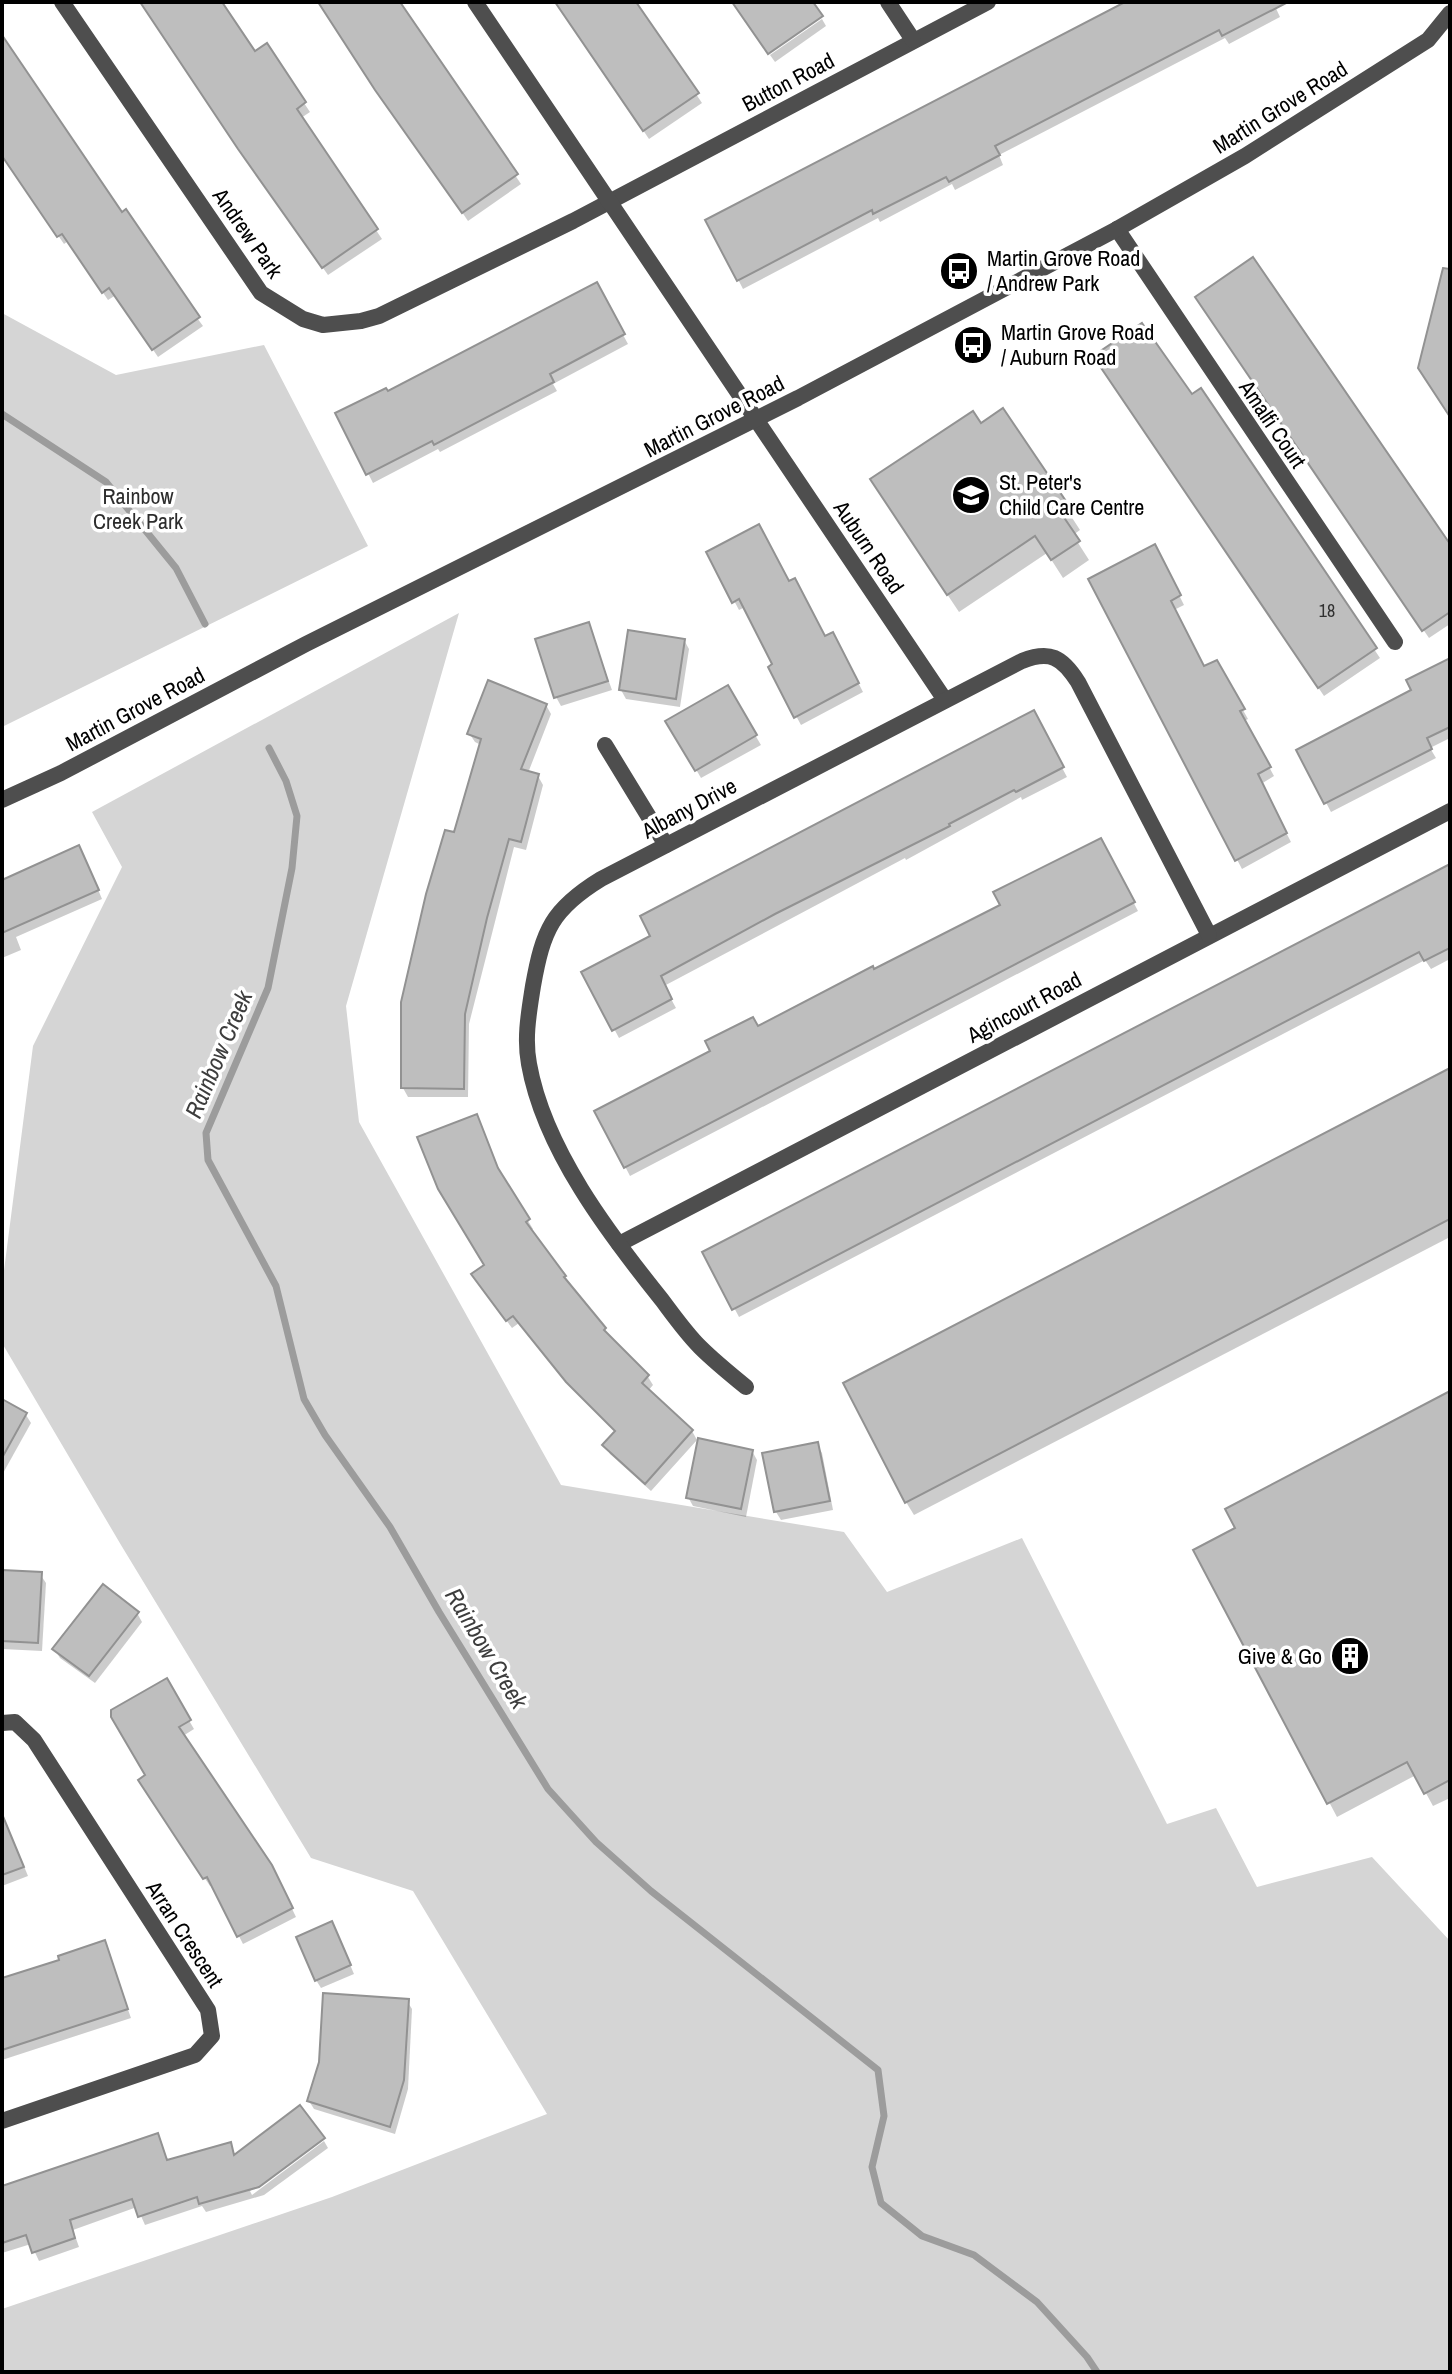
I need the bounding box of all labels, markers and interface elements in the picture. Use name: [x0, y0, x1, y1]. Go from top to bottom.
street label: Button Road: [737, 45, 839, 119]
street label: Martin Grove Road: [1207, 54, 1353, 160]
street label: Andrew Park: [206, 181, 290, 285]
place label: Martin Grove Road / Andrew Park: [987, 243, 1140, 298]
bus stop icon: Martin Grove Road / Andrew Park: [938, 250, 980, 292]
place label: Martin Grove Road / Auburn Road: [1001, 317, 1154, 372]
bus stop icon: Martin Grove Road / Auburn Road: [952, 324, 994, 366]
street label: Martin Grove Road: [639, 368, 789, 464]
street label: Amalfi Court: [1232, 373, 1313, 474]
place label: St. Peter's Child Care Centre: [999, 467, 1144, 522]
school or university icon: St. Peter's Child Care Centre: [950, 474, 992, 516]
park label: Rainbow Creek Park: [93, 481, 184, 536]
street label: Auburn Road: [826, 494, 911, 599]
house number: 18: [1319, 598, 1335, 623]
street label: Martin Grove Road: [60, 660, 210, 758]
street label: Albany Drive: [635, 771, 742, 846]
street label: Agincourt Road: [961, 964, 1086, 1050]
water label: Rainbow Creek: [177, 984, 260, 1123]
water label: Rainbow Creek: [438, 1582, 536, 1715]
building icon: Give & Go: [1329, 1635, 1371, 1677]
place label: Give & Go: [1238, 1641, 1322, 1671]
street label: Arran Crescent: [139, 1874, 231, 1993]

